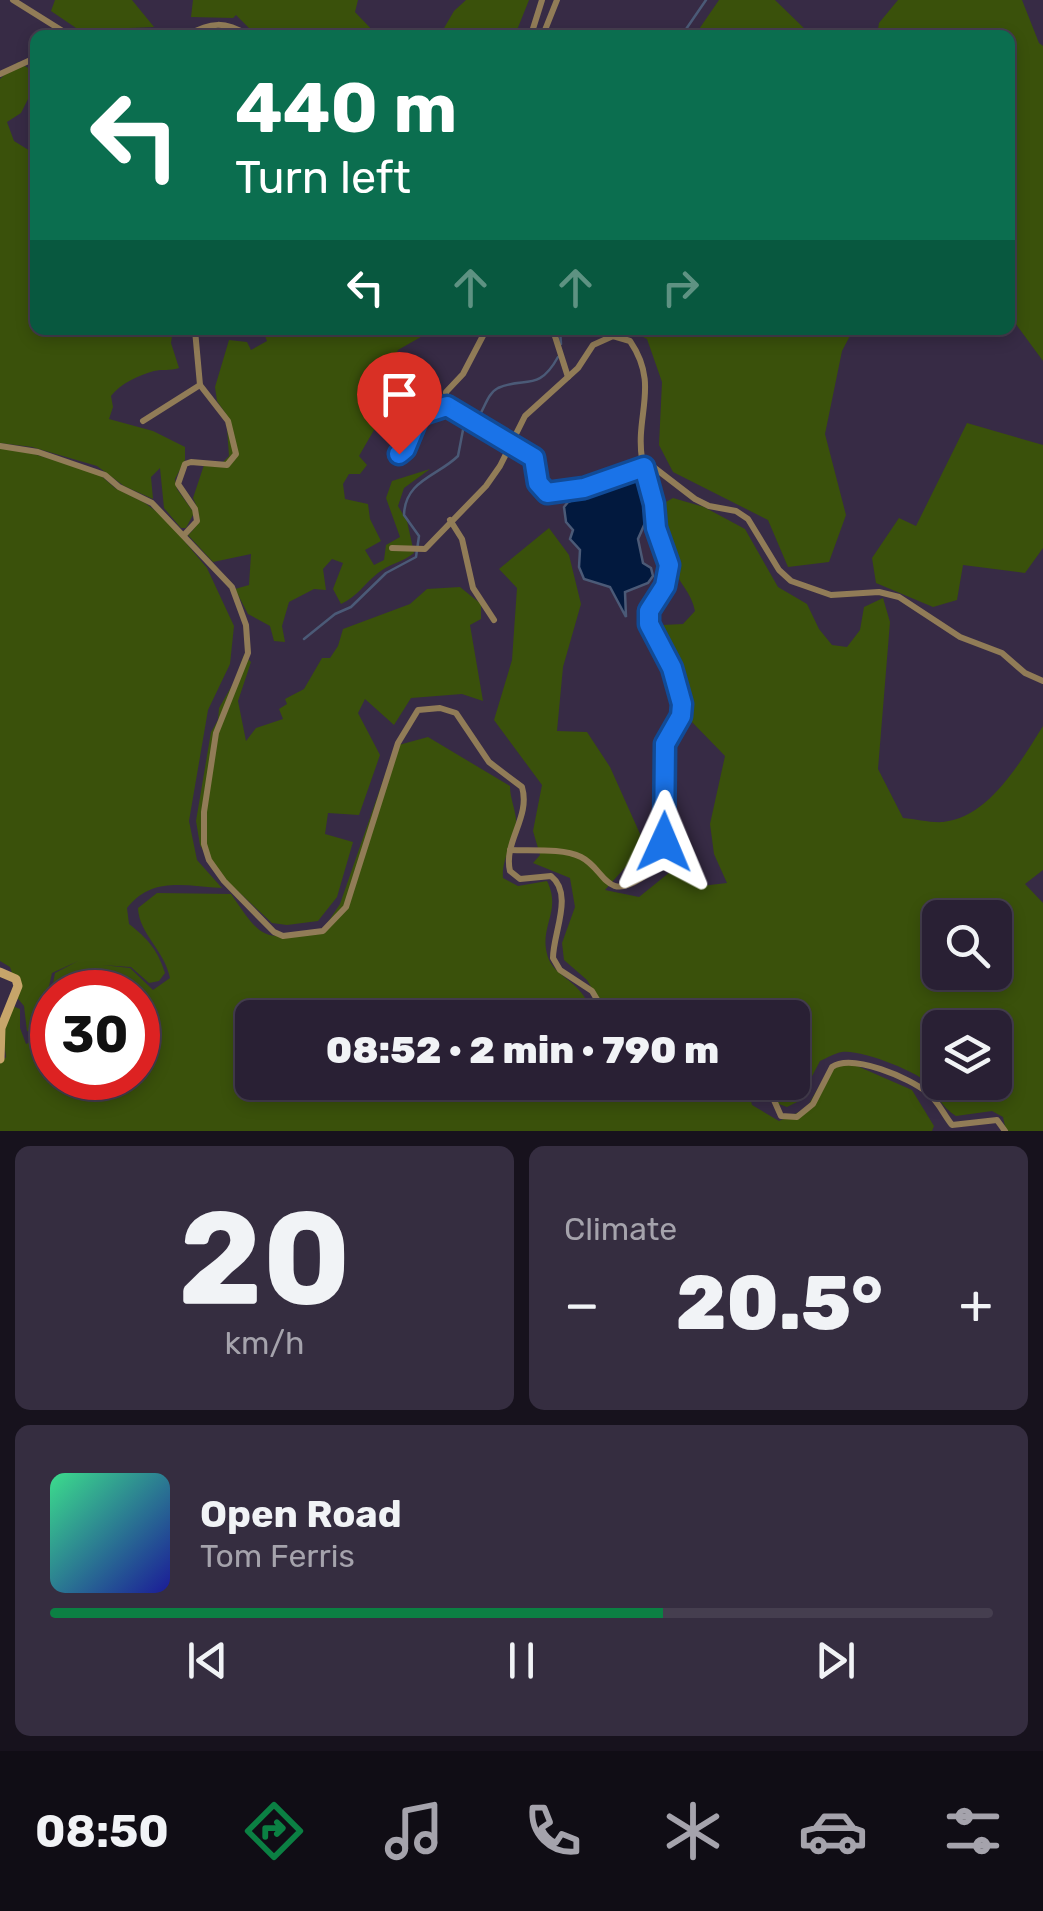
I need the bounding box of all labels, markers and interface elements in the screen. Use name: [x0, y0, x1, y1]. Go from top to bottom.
text: 440 m: [235, 67, 457, 150]
icon: left: [70, 70, 200, 200]
text: Turn left: [235, 151, 411, 204]
icon: left: [338, 260, 393, 315]
icon: ahead: [443, 260, 498, 315]
icon: ahead: [548, 260, 603, 315]
icon: right: [653, 260, 708, 315]
pin: [357, 352, 442, 455]
icon: arrive: [372, 367, 427, 422]
position arrow: [612, 790, 716, 894]
map controls: [922, 900, 1012, 1100]
button: search: [922, 900, 1012, 990]
speed limit sign: 30: [30, 970, 160, 1100]
button: layers: [922, 1010, 1012, 1100]
text: 08:52 · 2 min · 790 m: [326, 1027, 719, 1073]
text: 20: [178, 1181, 351, 1336]
text: Climate: [564, 1210, 677, 1248]
text: 20.5°: [676, 1259, 883, 1348]
text: −: [564, 1272, 600, 1337]
text: +: [959, 1272, 993, 1337]
text: km/h: [225, 1324, 304, 1362]
text: Open Road: [200, 1491, 402, 1537]
text: Tom Ferris: [200, 1537, 355, 1575]
icon: previous: [180, 1633, 235, 1688]
icon: pause: [494, 1633, 549, 1688]
icon: next: [808, 1633, 863, 1688]
icon: directions: [239, 1796, 309, 1866]
icon: music: [379, 1796, 449, 1866]
icon: phone: [518, 1796, 588, 1866]
icon: climate: [658, 1796, 728, 1866]
icon: car: [798, 1796, 868, 1866]
icon: filters: [938, 1796, 1008, 1866]
text: 08:50: [35, 1805, 169, 1858]

